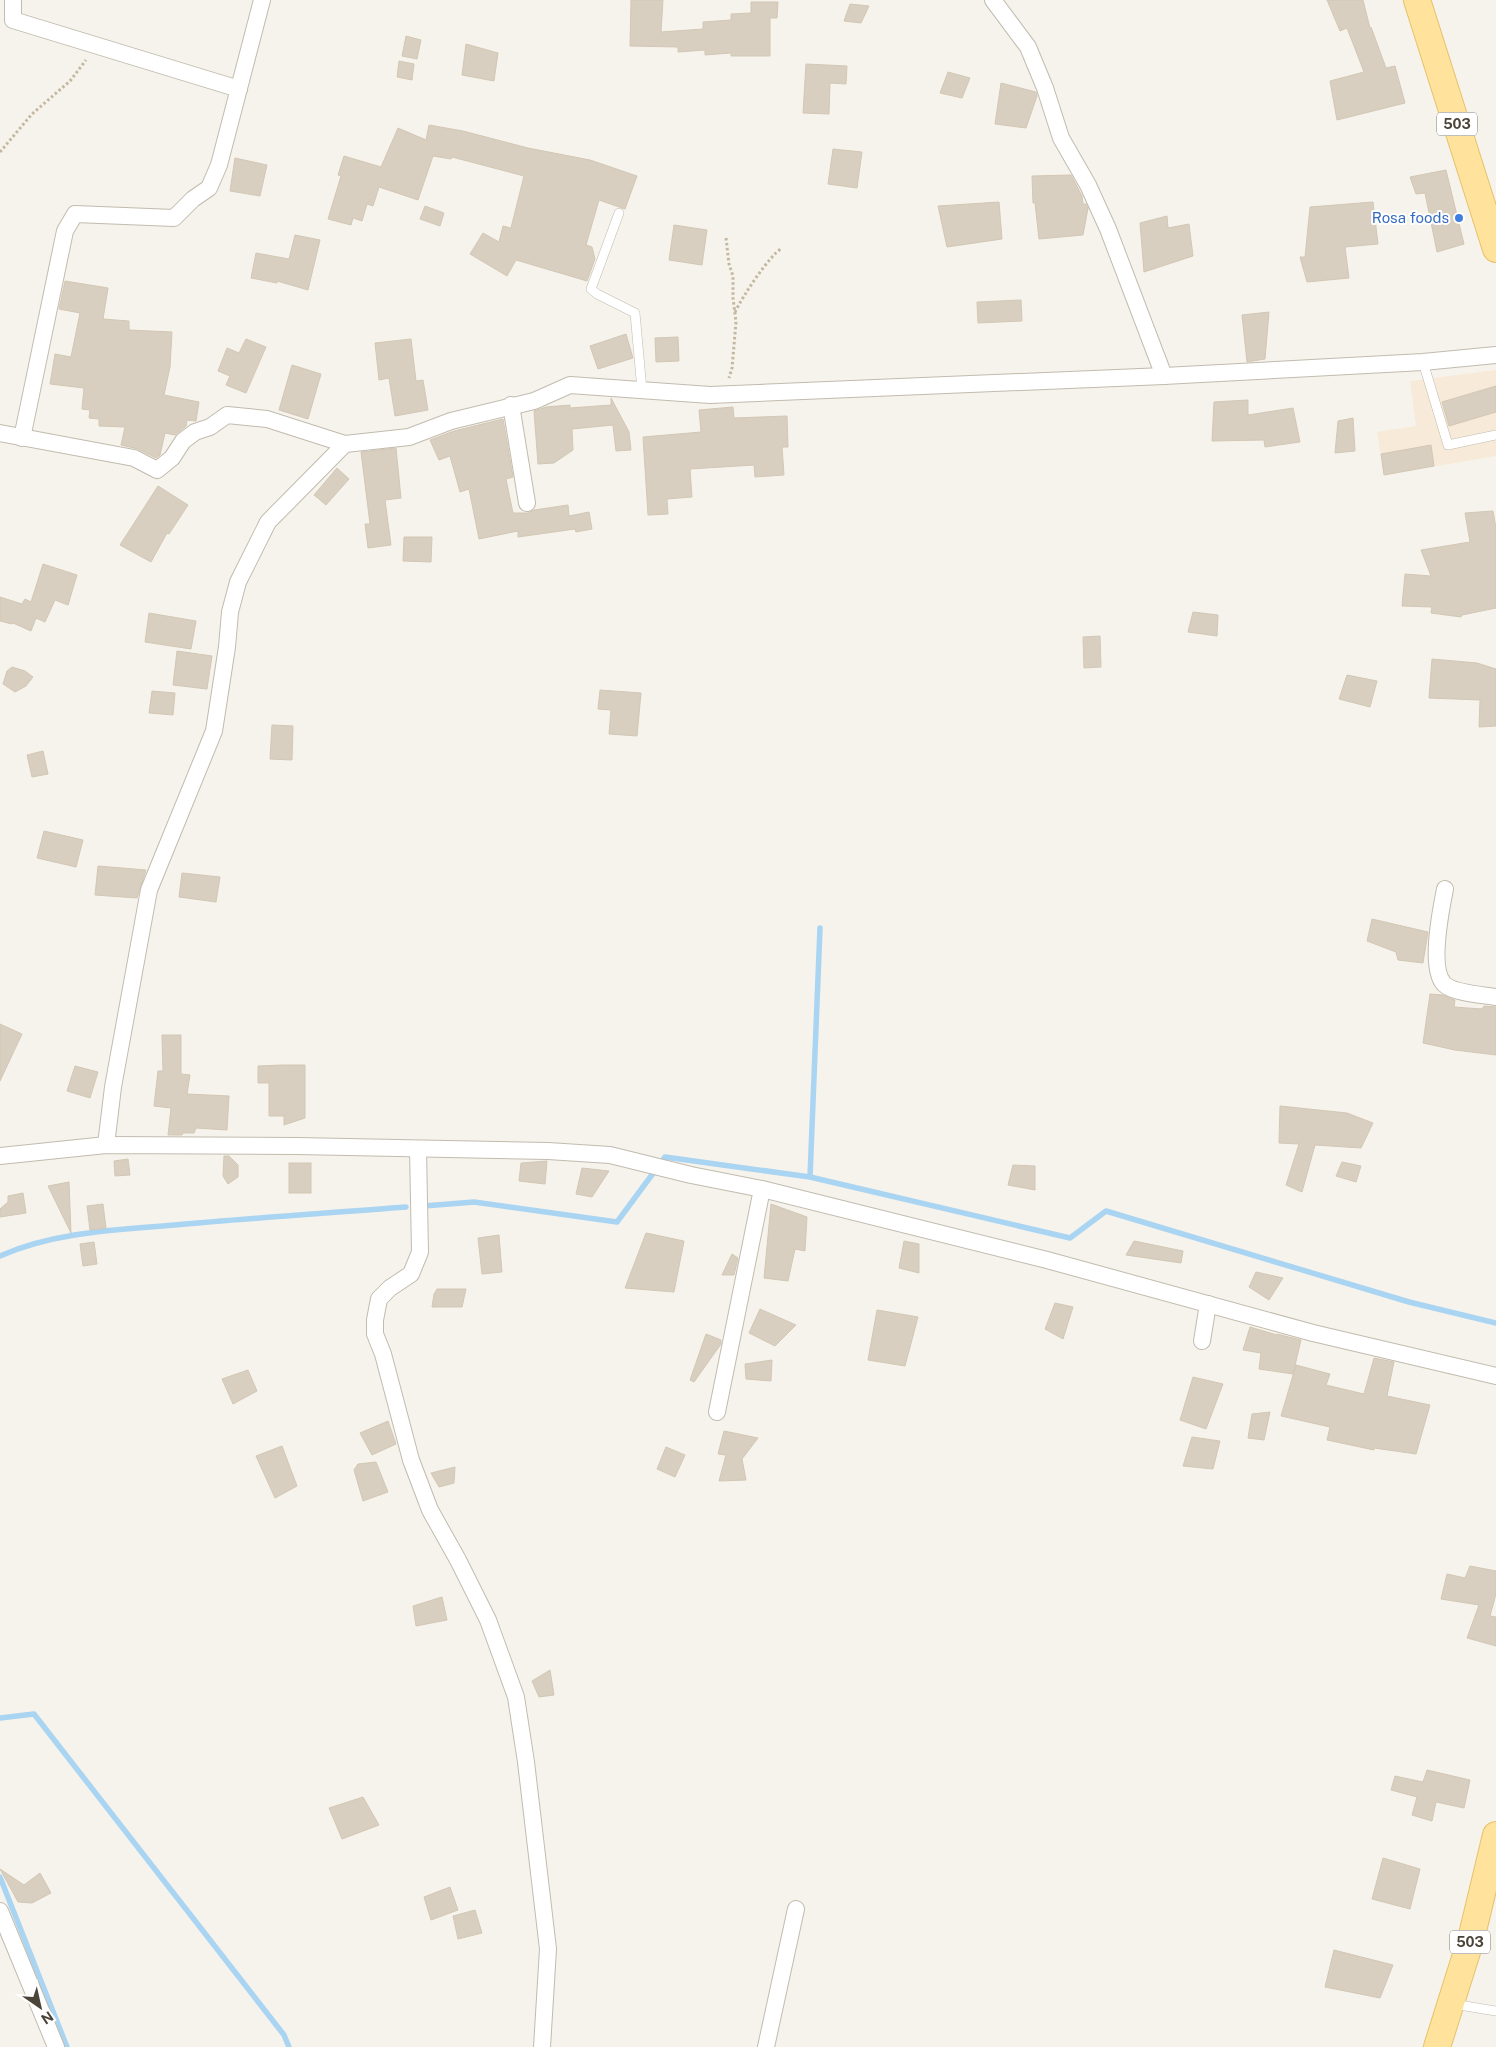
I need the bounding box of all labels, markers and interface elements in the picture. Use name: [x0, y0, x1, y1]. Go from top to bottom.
road number: 503: [1437, 112, 1477, 136]
place label: Rosa foods: [1372, 209, 1449, 226]
marker: Rosa foods: [1453, 212, 1465, 224]
road number: 503: [1450, 1930, 1490, 1954]
north arrow: [15, 1982, 65, 2032]
text: N: [38, 2008, 56, 2027]

